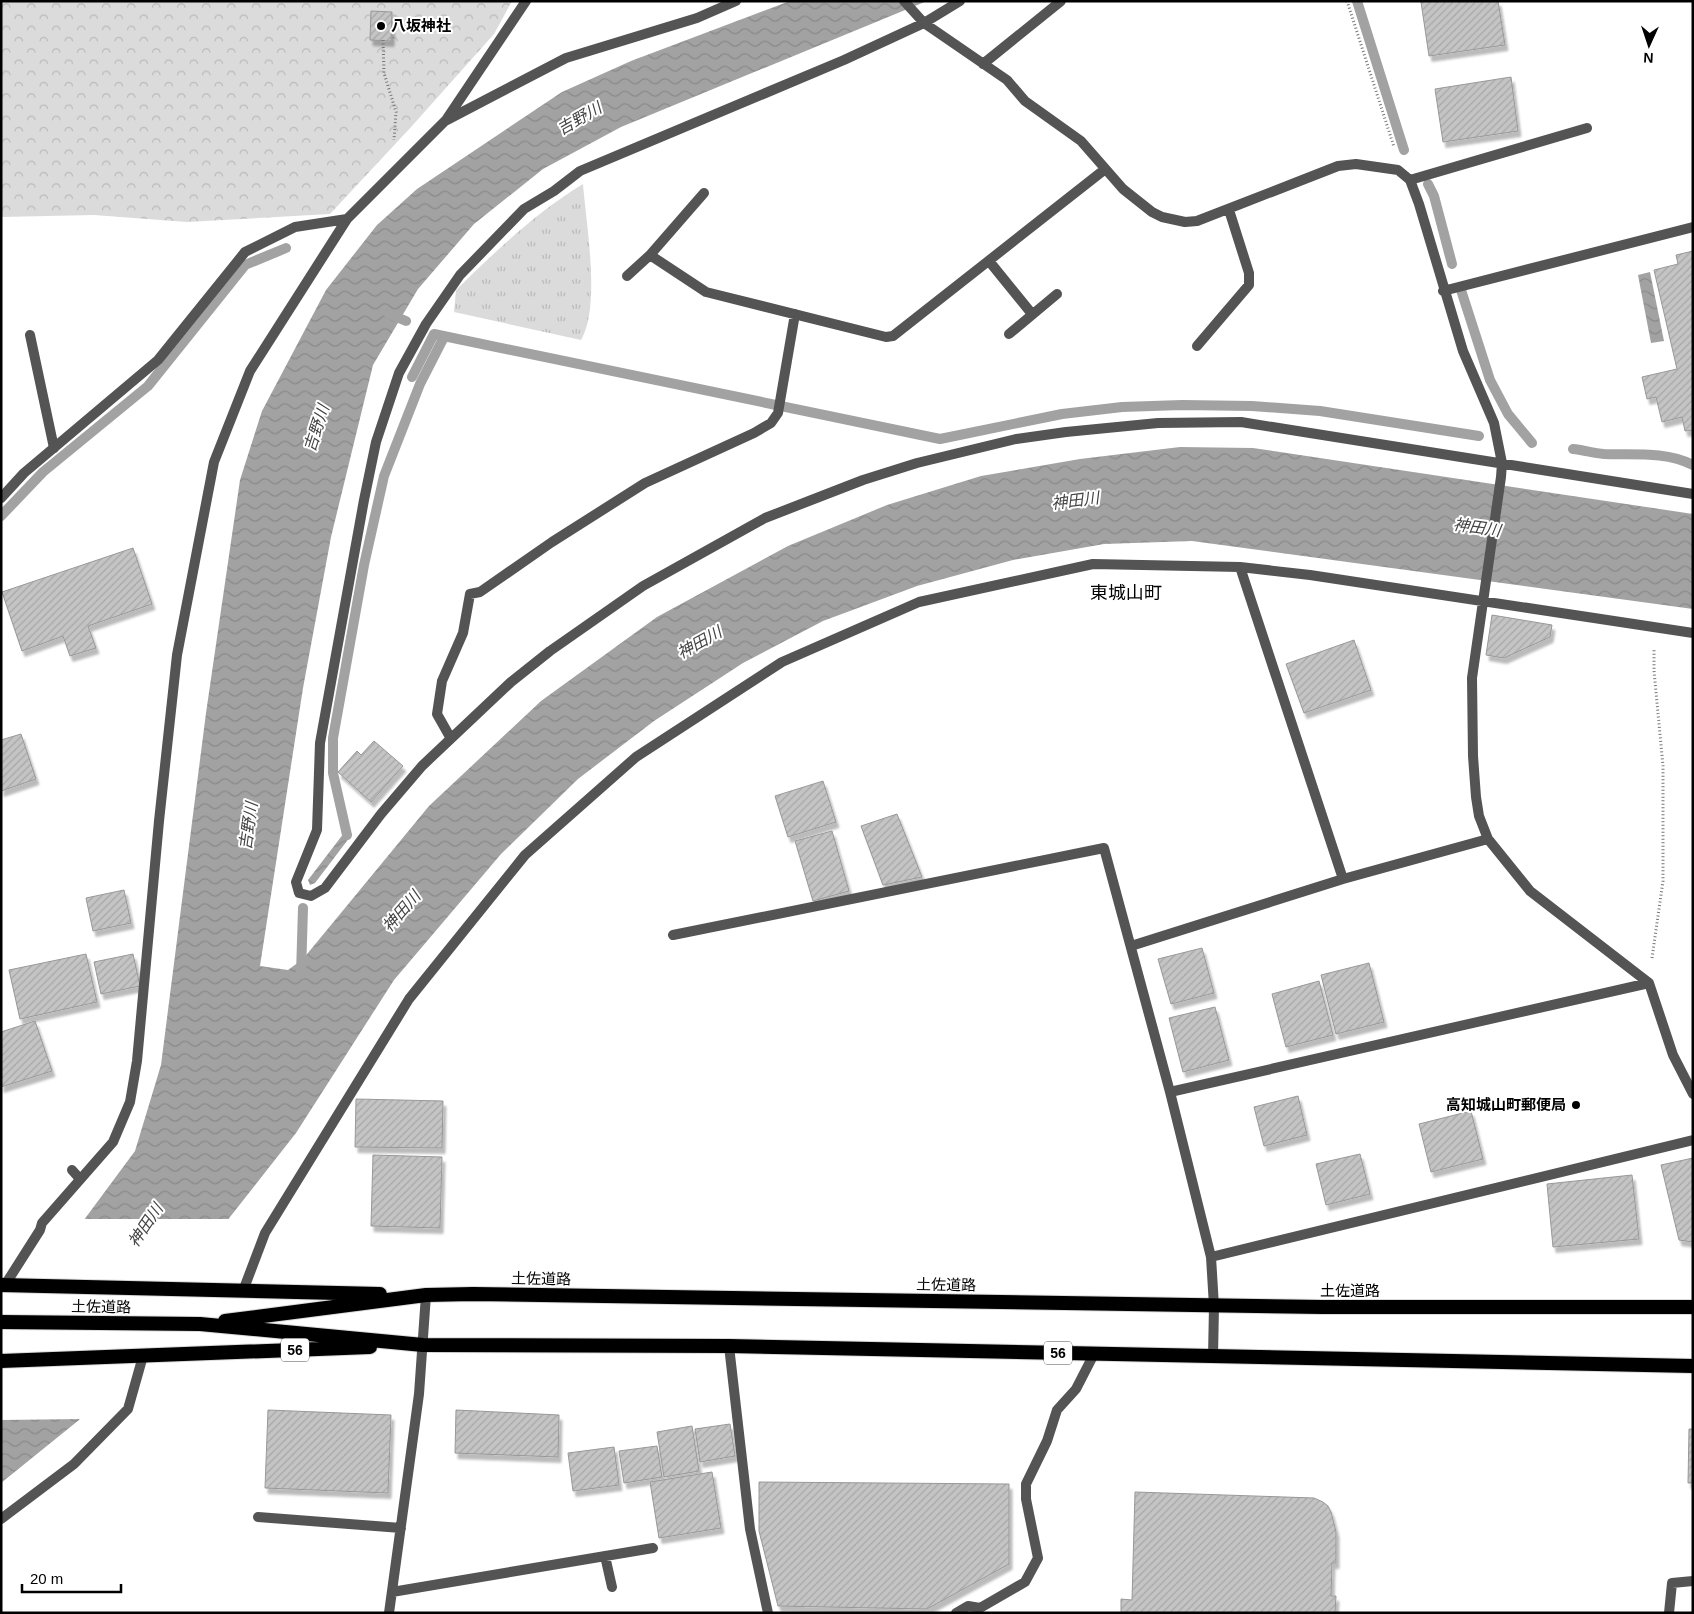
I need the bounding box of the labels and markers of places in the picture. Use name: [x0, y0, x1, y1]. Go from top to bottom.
place label: 八坂神社: [391, 17, 451, 34]
marker: 八坂神社: [375, 20, 387, 32]
place label: 高知城山町郵便局: [1446, 1096, 1566, 1113]
marker: 高知城山町郵便局: [1570, 1099, 1582, 1111]

